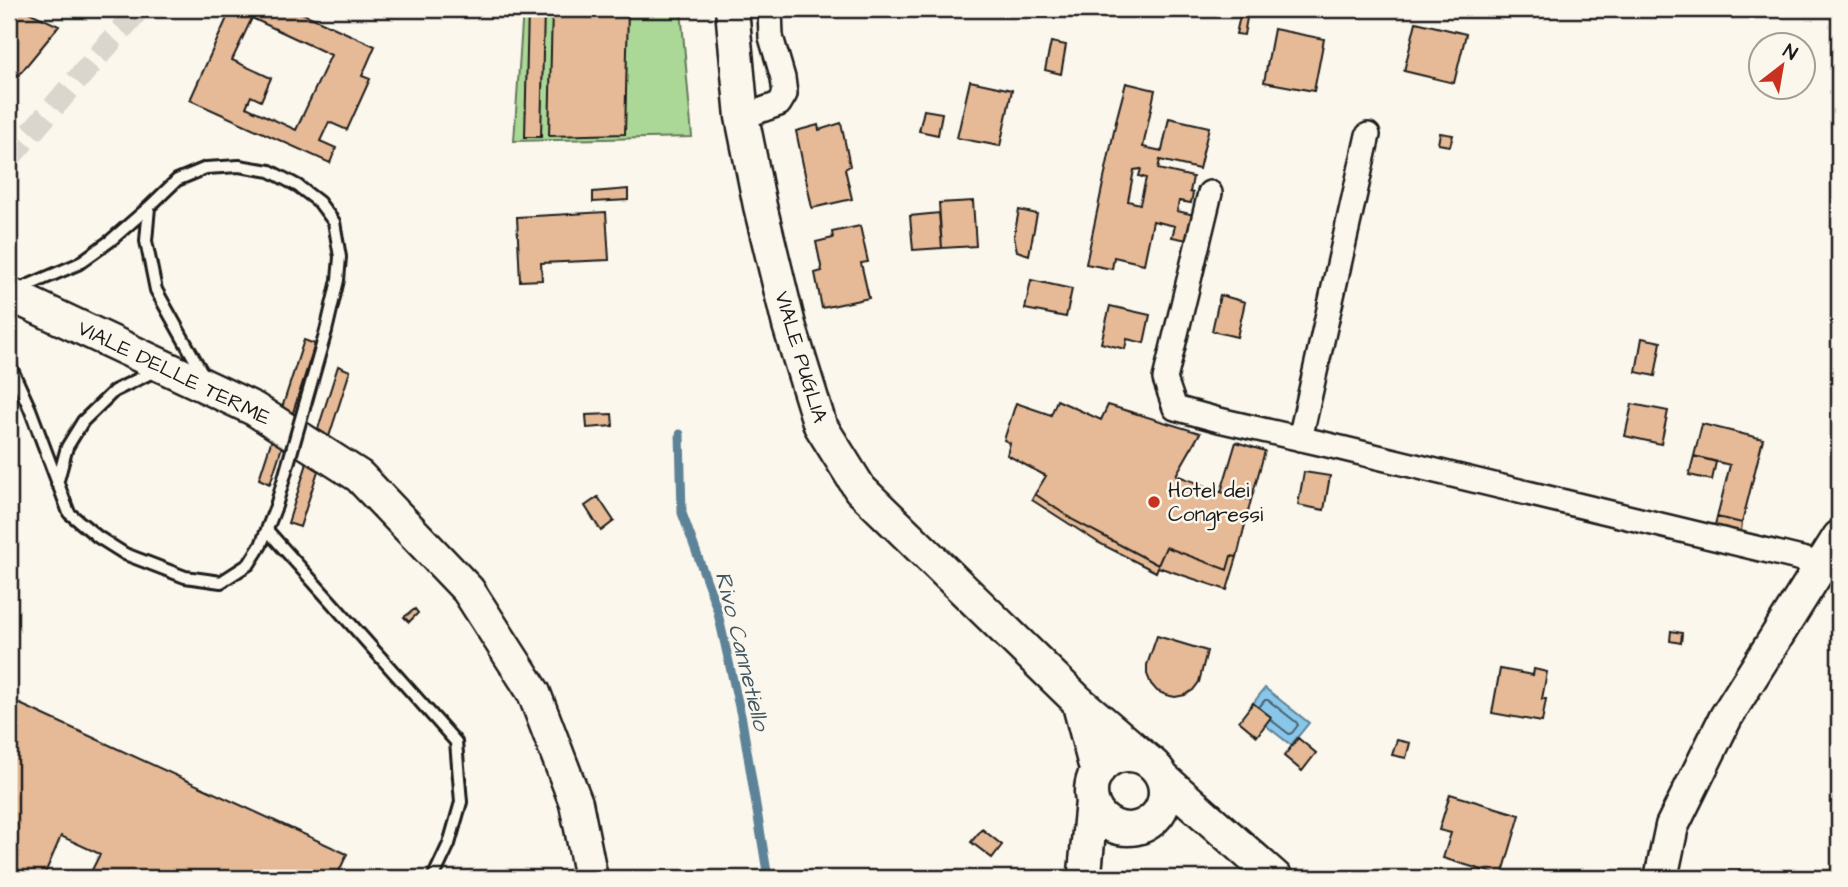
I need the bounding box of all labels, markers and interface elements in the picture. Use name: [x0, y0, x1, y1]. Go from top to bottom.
north arrow: [1746, 32, 1816, 102]
text: N: [1778, 38, 1802, 67]
street label: VIALE PUGLIA: [767, 288, 835, 427]
street label: VIALE DELLE TERME: [73, 314, 276, 433]
place label: Hotel dei Congressi: [1168, 476, 1263, 531]
marker: Hotel dei Congressi: [1146, 494, 1162, 510]
water label: Rivo Cannetiello: [707, 568, 778, 736]

